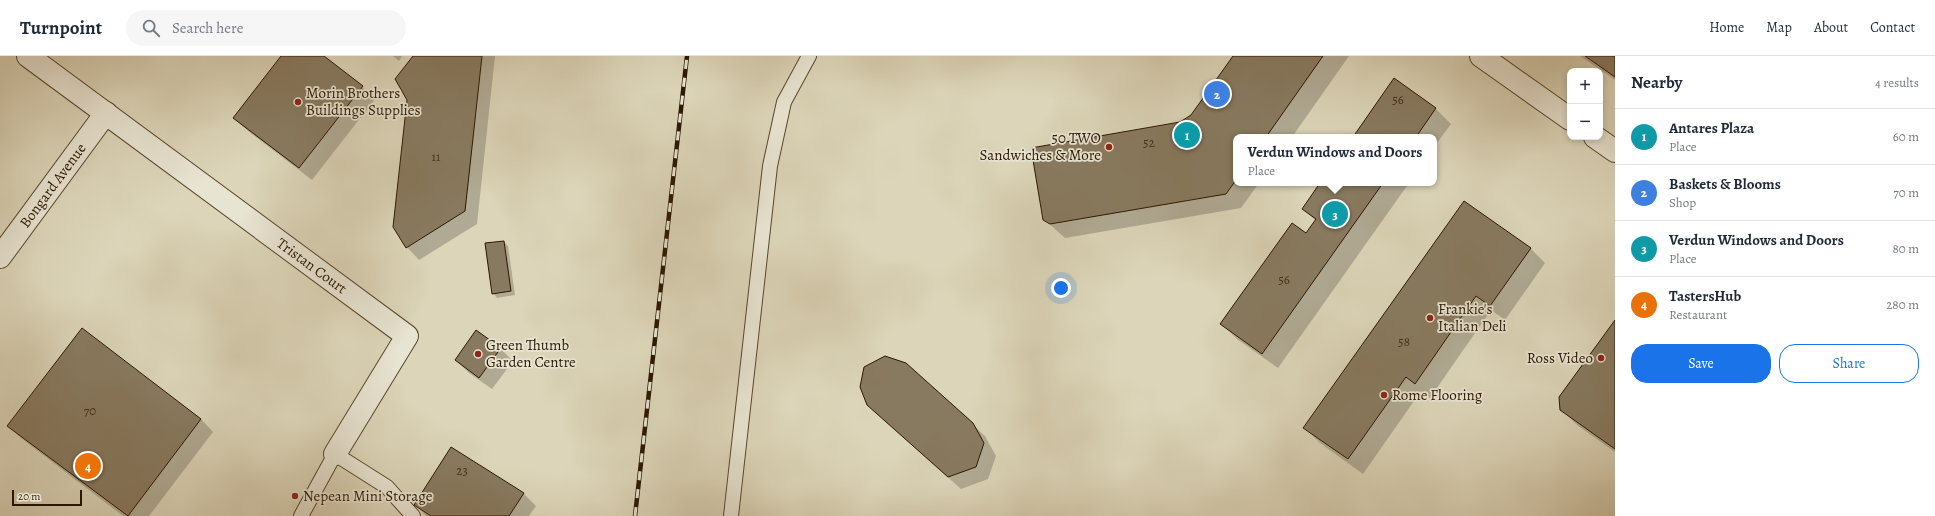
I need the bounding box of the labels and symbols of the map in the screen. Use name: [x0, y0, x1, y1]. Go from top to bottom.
pin: 2: [1204, 79, 1230, 109]
place label: Morin Brothers Buildings Supplies: [306, 83, 421, 120]
house number: 56: [1392, 91, 1404, 108]
marker: Morin Brothers Buildings Supplies: [293, 97, 303, 107]
pin: 1: [1174, 120, 1200, 150]
place label: 50 TWO Sandwiches & More: [980, 128, 1101, 165]
house number: 52: [1143, 134, 1155, 151]
street label: Bongard Avenue: [15, 139, 91, 232]
marker: 50 TWO Sandwiches & More: [1104, 142, 1114, 152]
house number: 11: [432, 148, 441, 165]
pin: 3: [1322, 199, 1348, 229]
street label: Tristan Court: [273, 233, 351, 298]
house number: 56: [1278, 271, 1290, 288]
your location: [1051, 278, 1071, 298]
place label: Frankie's Italian Deli: [1438, 299, 1507, 336]
marker: Frankie's Italian Deli: [1425, 313, 1435, 323]
house number: 58: [1398, 333, 1410, 350]
place label: Green Thumb Garden Centre: [486, 335, 576, 372]
place label: Ross Video: [1527, 348, 1593, 368]
marker: Green Thumb Garden Centre: [473, 349, 483, 359]
marker: Ross Video: [1596, 353, 1606, 363]
place label: Rome Flooring: [1392, 385, 1483, 405]
marker: Rome Flooring: [1379, 390, 1389, 400]
house number: 70: [84, 402, 96, 419]
pin: 4: [75, 451, 101, 481]
house number: 23: [456, 462, 468, 479]
place label: Nepean Mini Storage: [303, 486, 433, 506]
scale bar: [12, 488, 82, 507]
marker: Nepean Mini Storage: [290, 491, 300, 501]

